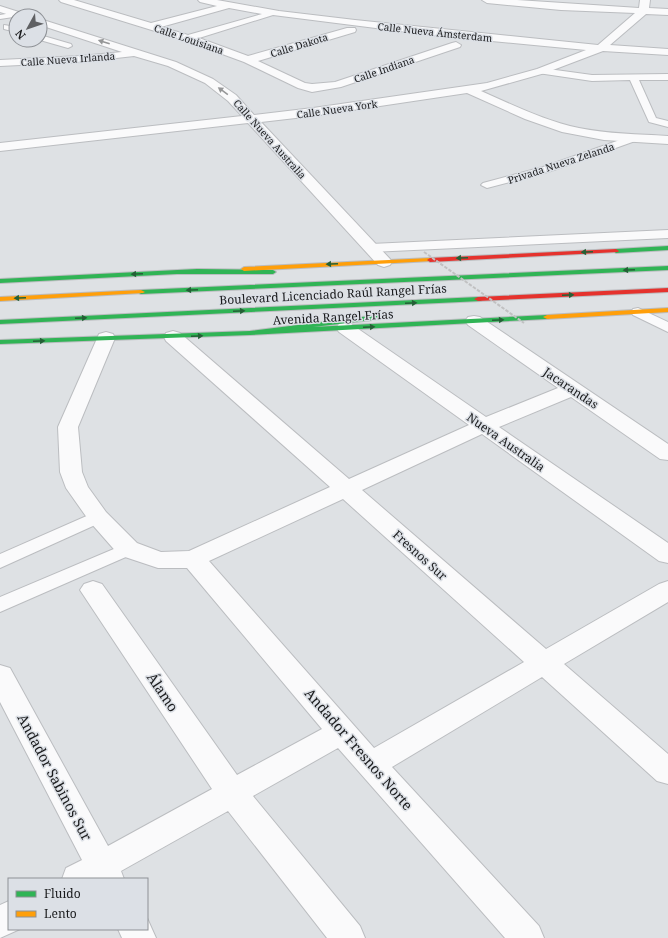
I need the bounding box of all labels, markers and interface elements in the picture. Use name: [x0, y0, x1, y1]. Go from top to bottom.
north arrow: [8, 8, 48, 48]
street label: Calle Nueva Ámsterdam: [377, 19, 493, 45]
street label: Calle Louisiana: [152, 21, 226, 58]
text: N: [11, 26, 28, 43]
street label: Calle Dakota: [269, 30, 330, 60]
one-way arrow: [98, 39, 110, 45]
street label: Calle Nueva Irlanda: [20, 49, 116, 69]
street label: Calle Indiana: [352, 52, 416, 86]
one-way arrow: [218, 87, 229, 95]
street label: Calle Nueva Australia: [230, 96, 310, 182]
street label: Calle Nueva York: [296, 96, 378, 122]
street label: Privada Nueva Zelanda: [506, 139, 616, 187]
one-way arrow: [580, 249, 593, 255]
one-way arrow: [455, 255, 468, 261]
one-way arrow: [326, 261, 338, 268]
one-way arrow: [623, 266, 635, 273]
one-way arrow: [130, 271, 143, 277]
street label: Boulevard Licenciado Raúl Rangel Frías: [219, 280, 447, 308]
one-way arrow: [185, 287, 198, 293]
one-way arrow: [562, 292, 574, 299]
one-way arrow: [13, 295, 26, 301]
one-way arrow: [405, 299, 417, 306]
street label: Avenida Rangel Frías: [272, 305, 394, 329]
one-way arrow: [233, 307, 245, 314]
one-way arrow: [75, 315, 88, 321]
one-way arrow: [492, 316, 504, 323]
one-way arrow: [363, 323, 375, 330]
one-way arrow: [191, 332, 203, 339]
one-way arrow: [33, 337, 45, 344]
street label: Jacarandas: [539, 363, 602, 413]
street label: Nueva Australia: [463, 409, 549, 475]
street label: Fresnos Sur: [389, 526, 451, 584]
street label: Álamo: [143, 669, 183, 715]
street label: Andador Fresnos Norte: [301, 684, 417, 814]
street label: Andador Sabinos Sur: [14, 710, 97, 844]
legend: [8, 878, 148, 930]
text: Fluido: [44, 885, 81, 902]
text: Lento: [44, 905, 77, 922]

